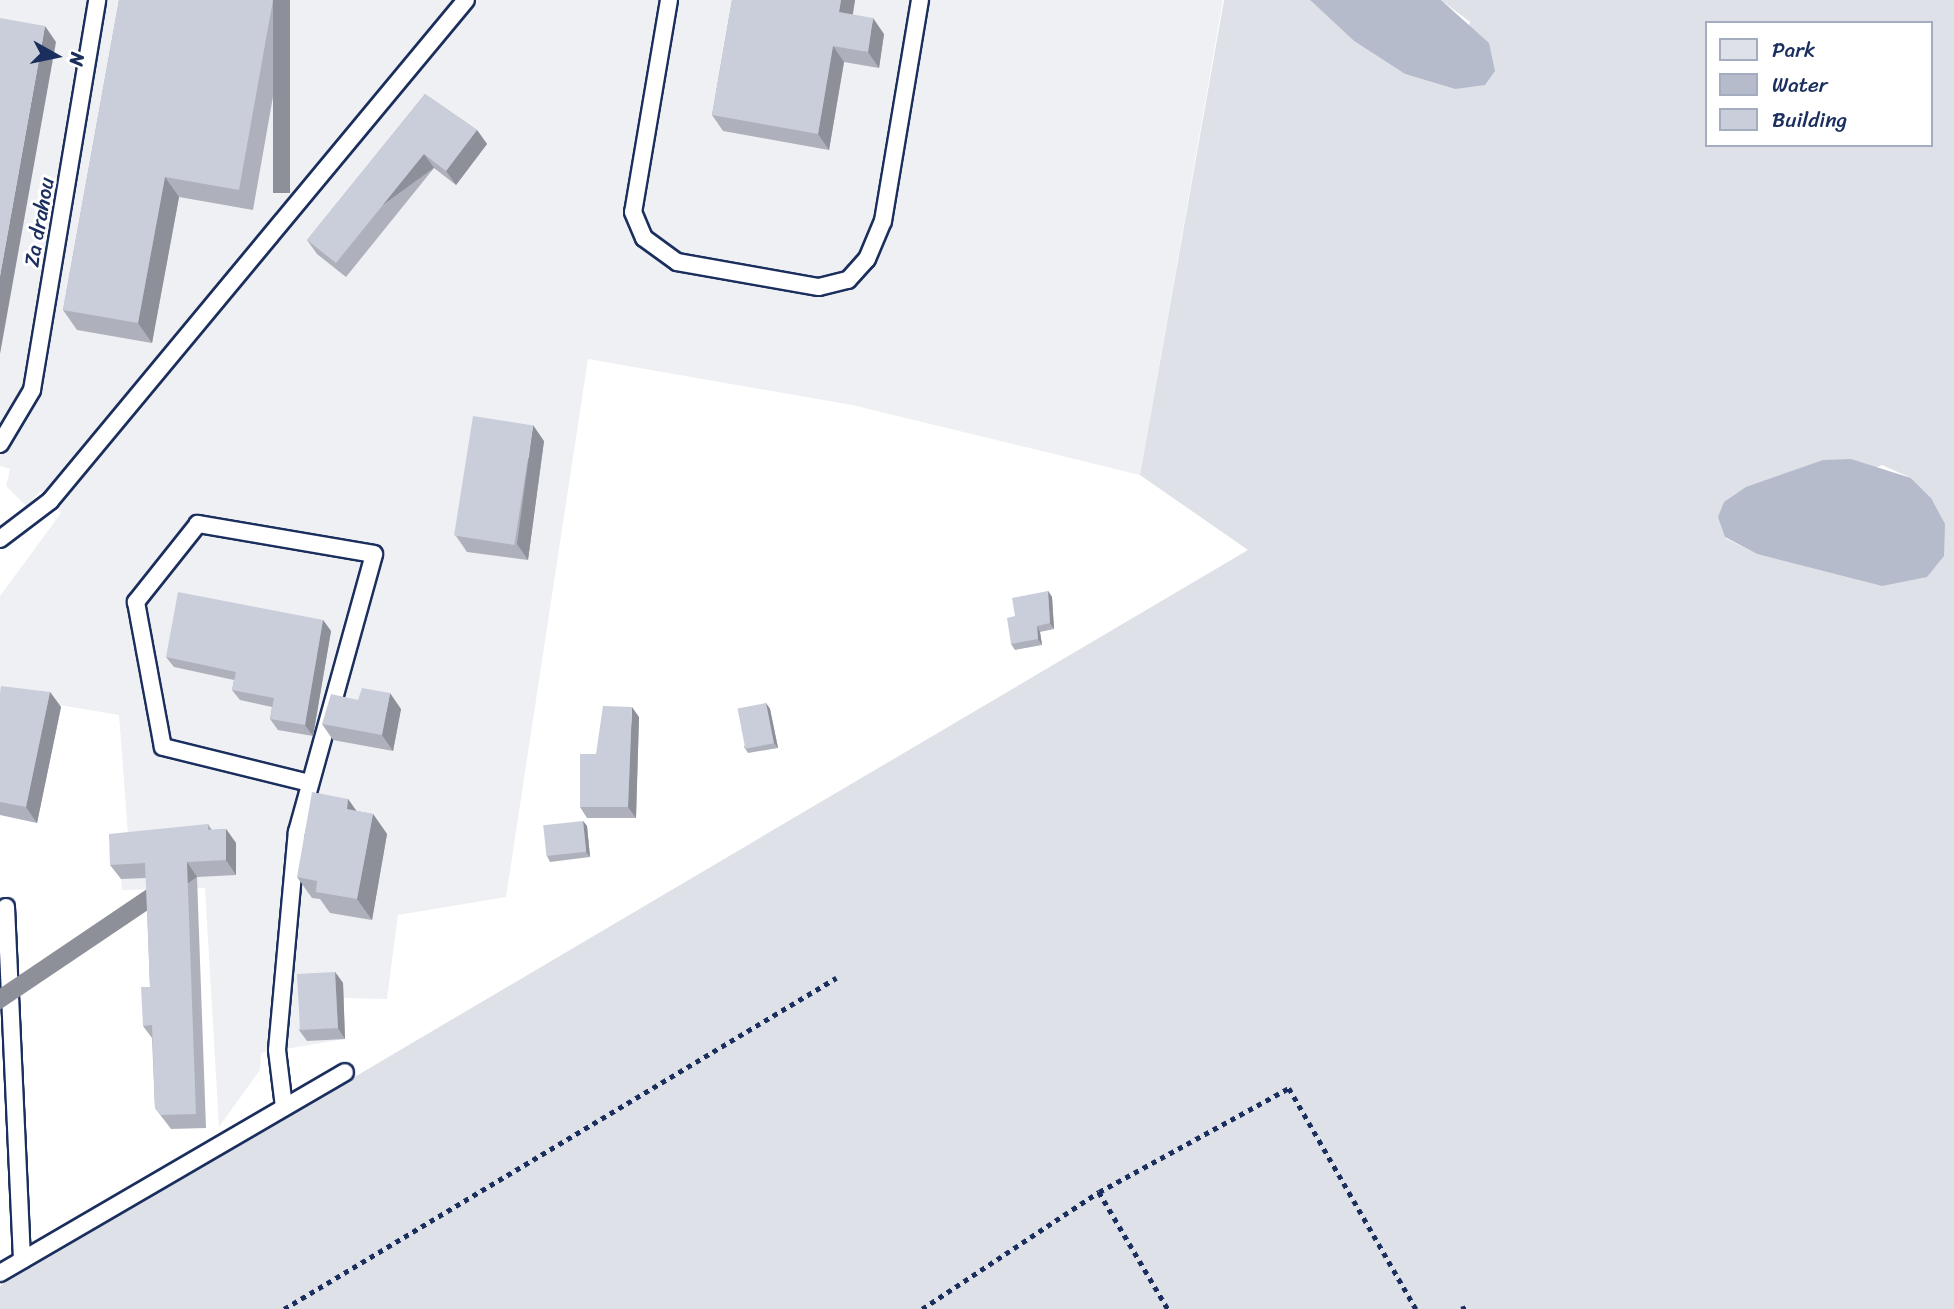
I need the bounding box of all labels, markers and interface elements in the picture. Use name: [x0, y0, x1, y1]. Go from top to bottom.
north arrow: [21, 21, 91, 91]
legend: [1706, 21, 1933, 147]
text: Park: [1772, 31, 1815, 69]
text: N: [60, 50, 95, 68]
text: Water: [1772, 66, 1827, 104]
text: Building: [1772, 101, 1847, 139]
street label: Za drahou: [19, 175, 59, 269]

